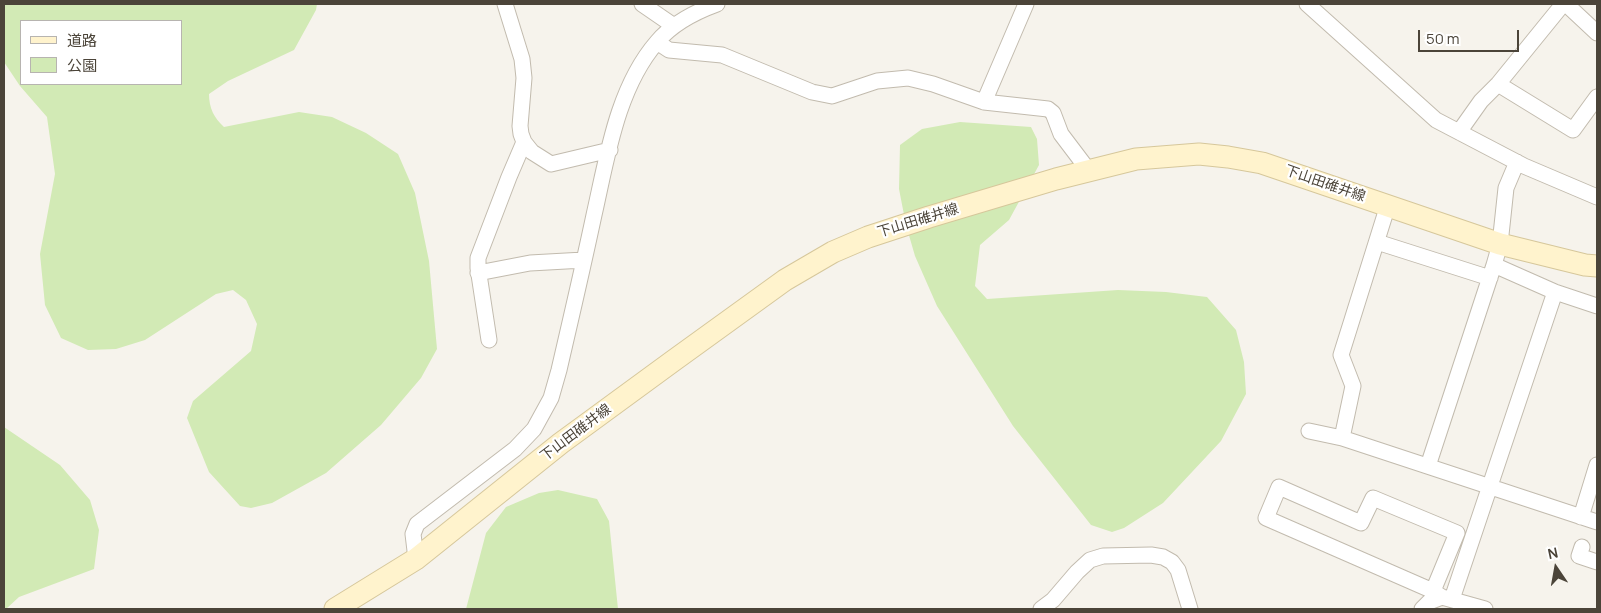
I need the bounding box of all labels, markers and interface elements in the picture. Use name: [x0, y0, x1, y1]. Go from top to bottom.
legend: [20, 20, 182, 85]
scale bar: [1421, 20, 1522, 52]
text: 50 m: [1426, 28, 1460, 49]
text: 道路: [67, 30, 97, 51]
text: 公園: [67, 55, 97, 76]
street label: 下山田碓井線: [1283, 162, 1367, 206]
street label: 下山田碓井線: [875, 201, 961, 241]
street label: 下山田碓井線: [537, 401, 615, 465]
north arrow: [1531, 543, 1581, 593]
text: N: [1546, 543, 1560, 563]

